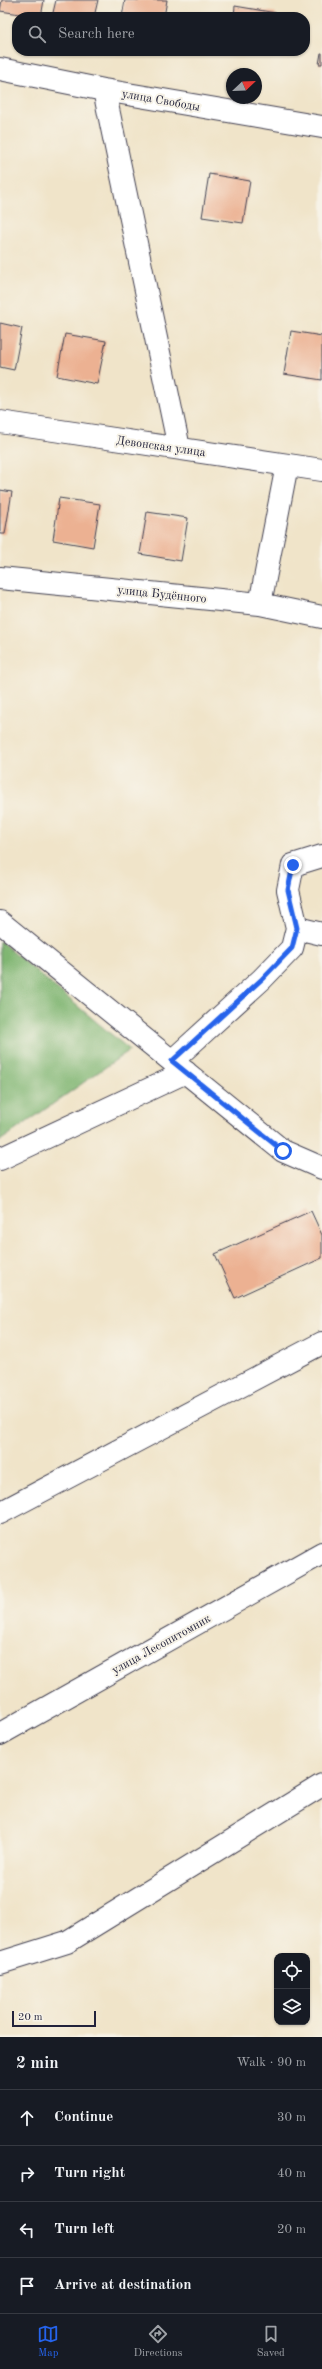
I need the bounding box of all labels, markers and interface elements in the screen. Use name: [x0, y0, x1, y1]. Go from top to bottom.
search box: [12, 12, 310, 56]
icon: search: [26, 23, 48, 45]
text: Search here: [58, 27, 135, 42]
north arrow: [226, 68, 262, 104]
street label: улица Свободы: [121, 88, 201, 114]
street label: Девонская улица: [115, 435, 206, 459]
street label: улица Будённого: [117, 584, 207, 606]
route end: [284, 856, 302, 874]
route start: [274, 1142, 292, 1160]
street label: улица Лесопитомник: [110, 1613, 213, 1677]
map controls: [274, 1953, 310, 2025]
button: locate: [274, 1953, 310, 1989]
button: layers: [274, 1989, 310, 2025]
scale bar: [12, 2009, 96, 2028]
text: 20 m: [18, 2012, 43, 2023]
text: 2 min: [16, 2055, 59, 2072]
text: Walk · 90 m: [237, 2056, 306, 2069]
icon: ahead: [16, 2107, 38, 2129]
text: Continue: [54, 2110, 113, 2125]
text: 30 m: [277, 2111, 306, 2124]
icon: right: [16, 2163, 38, 2185]
text: Turn right: [54, 2166, 125, 2181]
text: 40 m: [277, 2167, 306, 2180]
icon: left: [16, 2219, 38, 2241]
text: Turn left: [54, 2222, 114, 2237]
text: 20 m: [277, 2223, 306, 2236]
icon: arrive: [16, 2275, 38, 2297]
text: Arrive at destination: [54, 2278, 192, 2293]
tab: Map: [37, 2323, 59, 2361]
tab: Directions: [134, 2323, 182, 2361]
tab: Saved: [257, 2323, 285, 2361]

